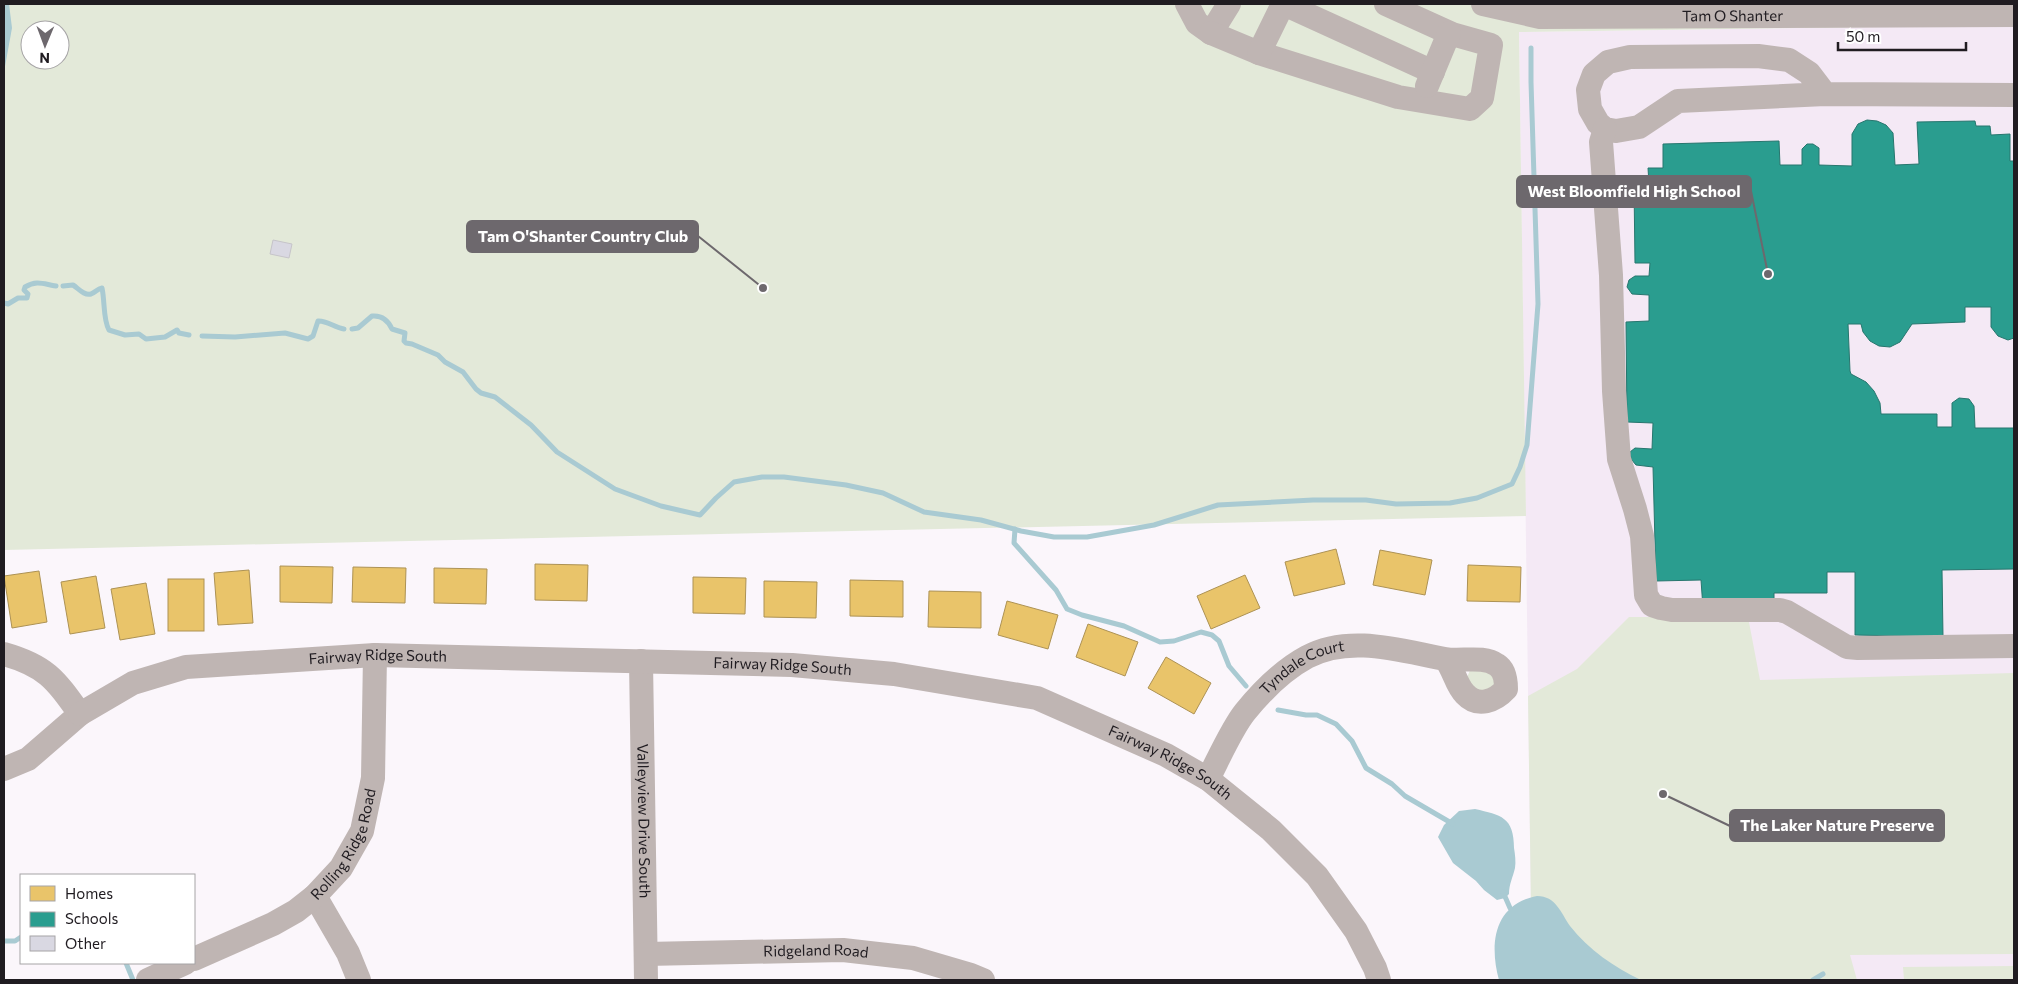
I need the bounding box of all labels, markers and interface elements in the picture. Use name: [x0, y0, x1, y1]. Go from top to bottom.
street label: Tam O Shanter: [1682, 6, 1783, 24]
north arrow: [20, 20, 70, 70]
scale bar: [1838, 20, 1966, 52]
text: 50 m: [1846, 27, 1880, 45]
text: N: [39, 50, 50, 67]
callout: West Bloomfield High School: [1517, 176, 1751, 207]
text: West Bloomfield High School: [1527, 181, 1741, 200]
callout: Tam O'Shanter Country Club: [467, 221, 698, 252]
text: Tam O'Shanter Country Club: [478, 226, 688, 245]
street label: Tyndale Court: [1255, 636, 1345, 698]
street label: Fairway Ridge South: [308, 645, 447, 667]
street label: Fairway Ridge South: [713, 653, 853, 678]
street label: Fairway Ridge South: [1106, 721, 1236, 803]
street label: Valleyview Drive South: [634, 743, 655, 898]
street label: Rolling Ridge Road: [306, 787, 379, 903]
callout: The Laker Nature Preserve: [1730, 810, 1944, 841]
text: The Laker Nature Preserve: [1740, 815, 1934, 834]
legend: [20, 874, 195, 964]
text: Homes: [65, 884, 113, 902]
text: Schools: [65, 909, 119, 927]
text: Other: [65, 934, 106, 952]
street label: Ridgeland Road: [763, 940, 870, 961]

